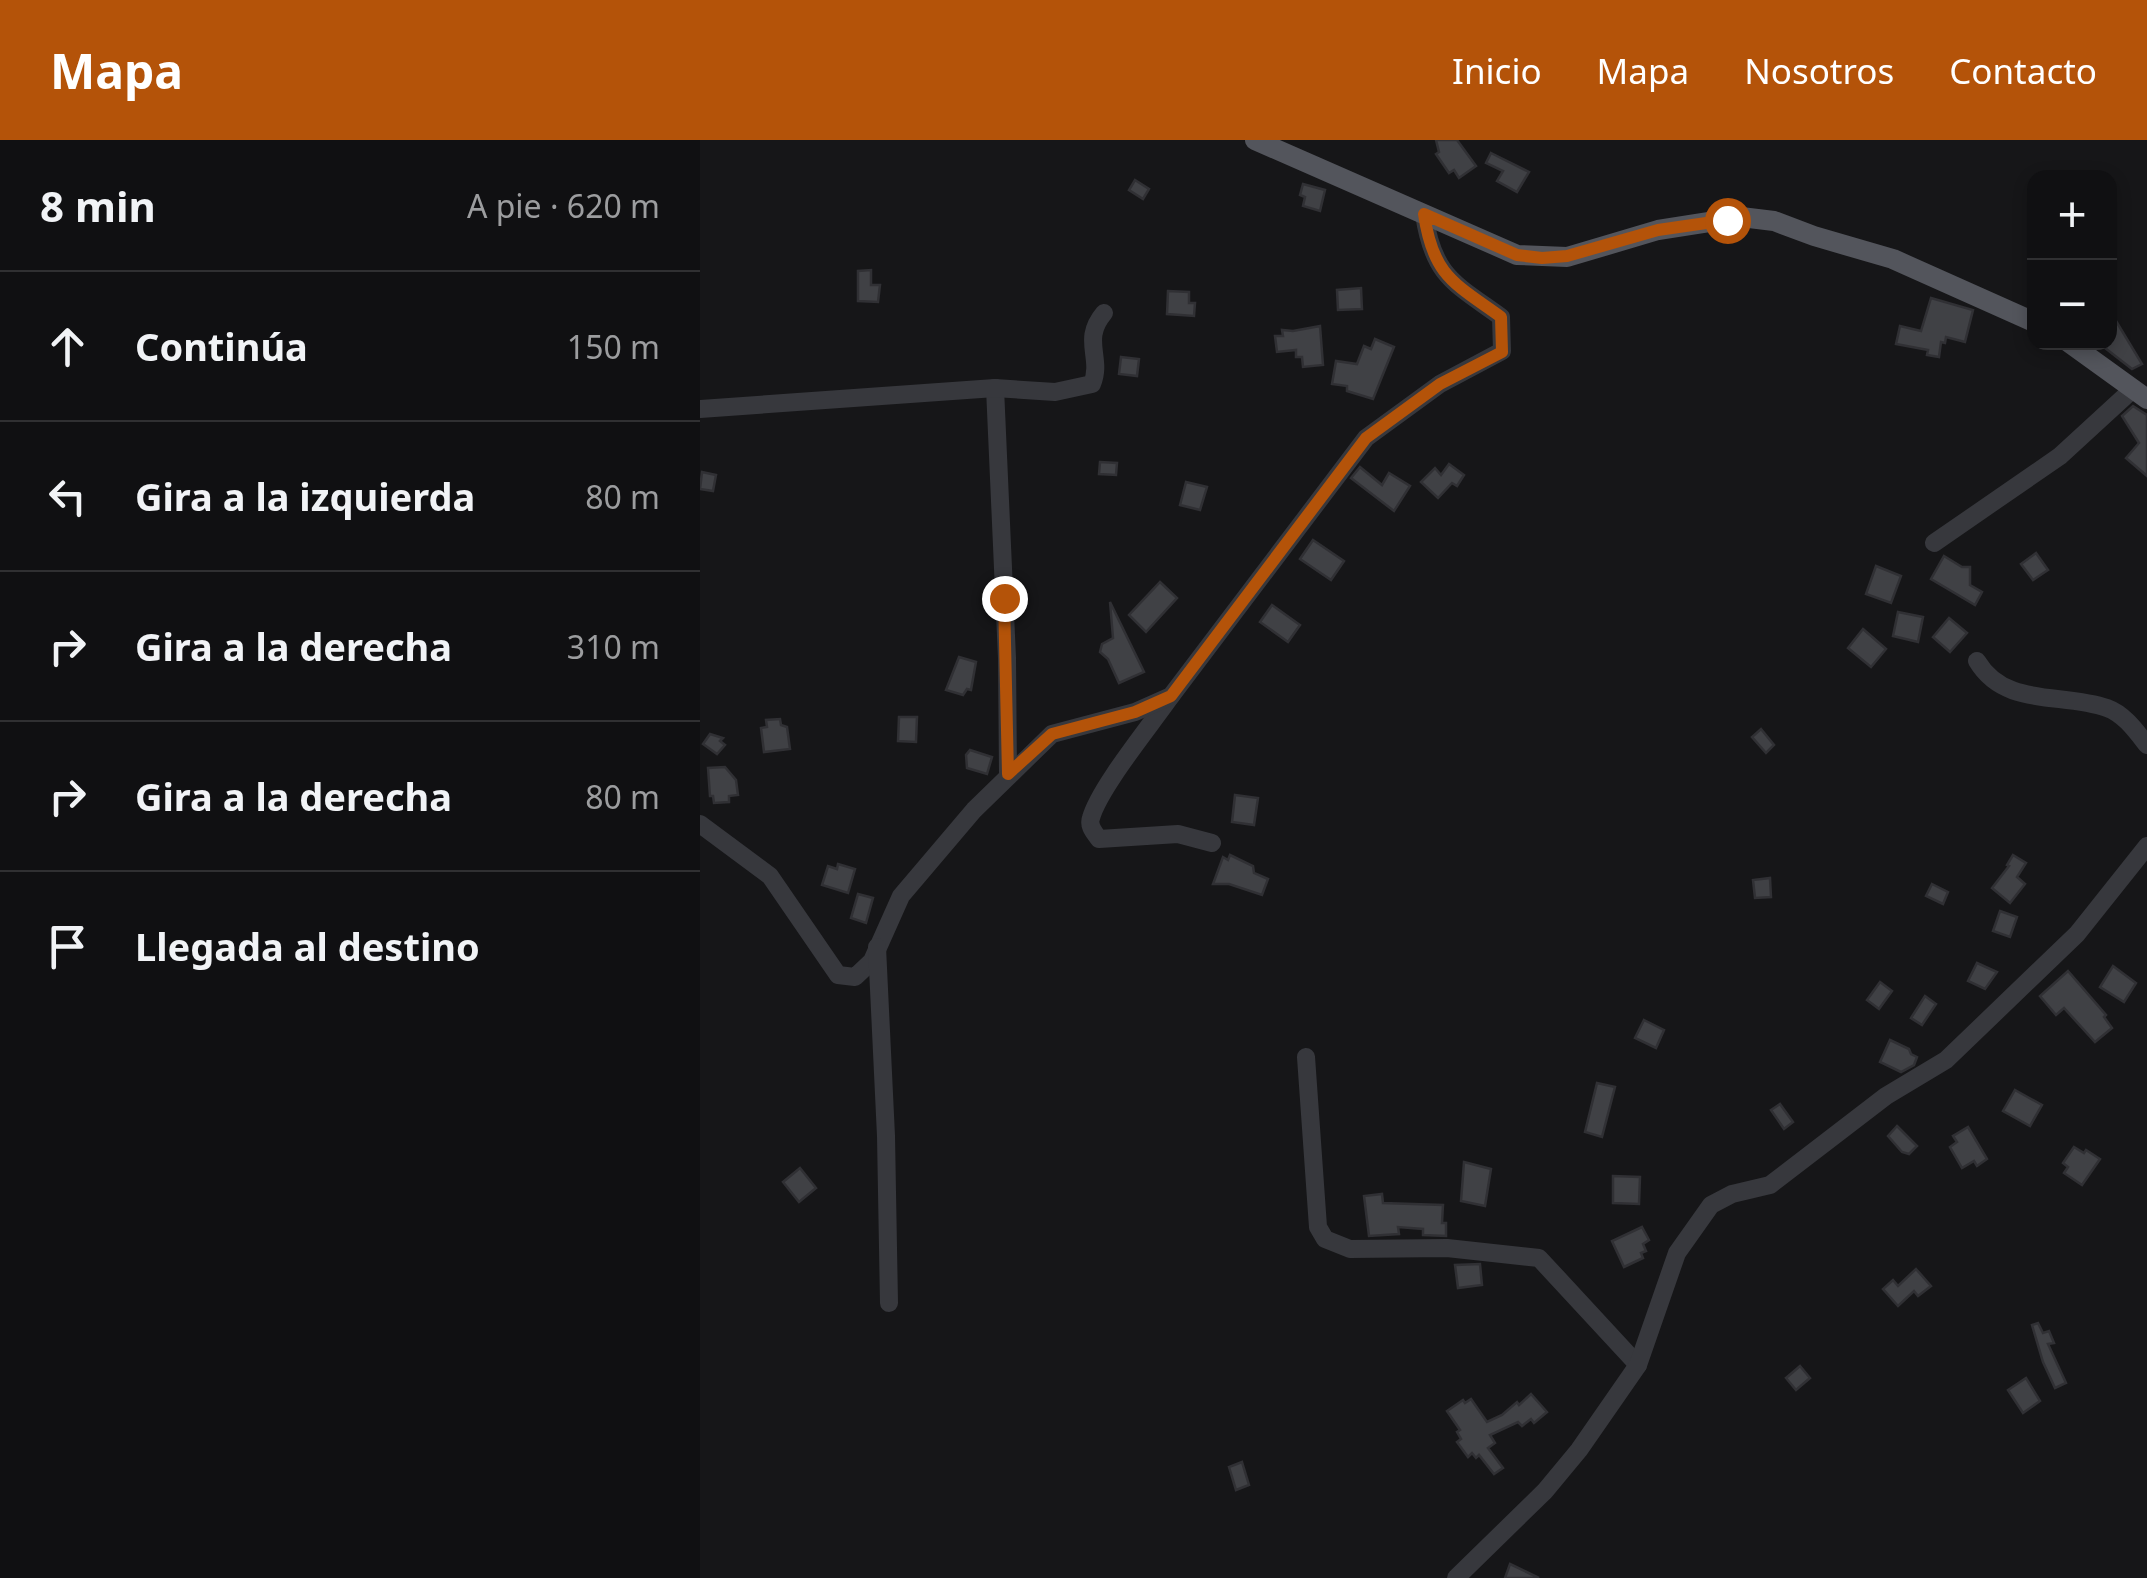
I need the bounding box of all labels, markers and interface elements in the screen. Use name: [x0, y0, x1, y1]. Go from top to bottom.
text: Mapa: [50, 38, 183, 103]
text: Inicio: [1452, 47, 1542, 94]
text: Mapa: [1597, 47, 1689, 94]
text: Nosotros: [1744, 47, 1894, 94]
text: Contacto: [1949, 47, 2097, 94]
map controls: [2027, 170, 2117, 350]
button: +: [2027, 170, 2117, 260]
text: 8 min: [40, 177, 156, 234]
text: A pie · 620 m: [467, 184, 660, 227]
route start: [1705, 198, 1751, 244]
button: −: [2027, 260, 2117, 350]
icon: ahead: [40, 319, 95, 374]
text: Continúa: [135, 320, 308, 372]
text: 150 m: [567, 325, 660, 368]
icon: left: [40, 469, 95, 524]
text: Gira a la izquierda: [135, 470, 475, 522]
text: 80 m: [585, 475, 660, 518]
route end: [982, 576, 1028, 622]
icon: right: [40, 619, 95, 674]
text: Gira a la derecha: [135, 620, 452, 672]
text: 310 m: [567, 625, 660, 668]
icon: right: [40, 769, 95, 824]
text: Gira a la derecha: [135, 770, 452, 822]
text: 80 m: [585, 775, 660, 818]
icon: arrive: [40, 919, 95, 974]
text: Llegada al destino: [135, 920, 480, 972]

